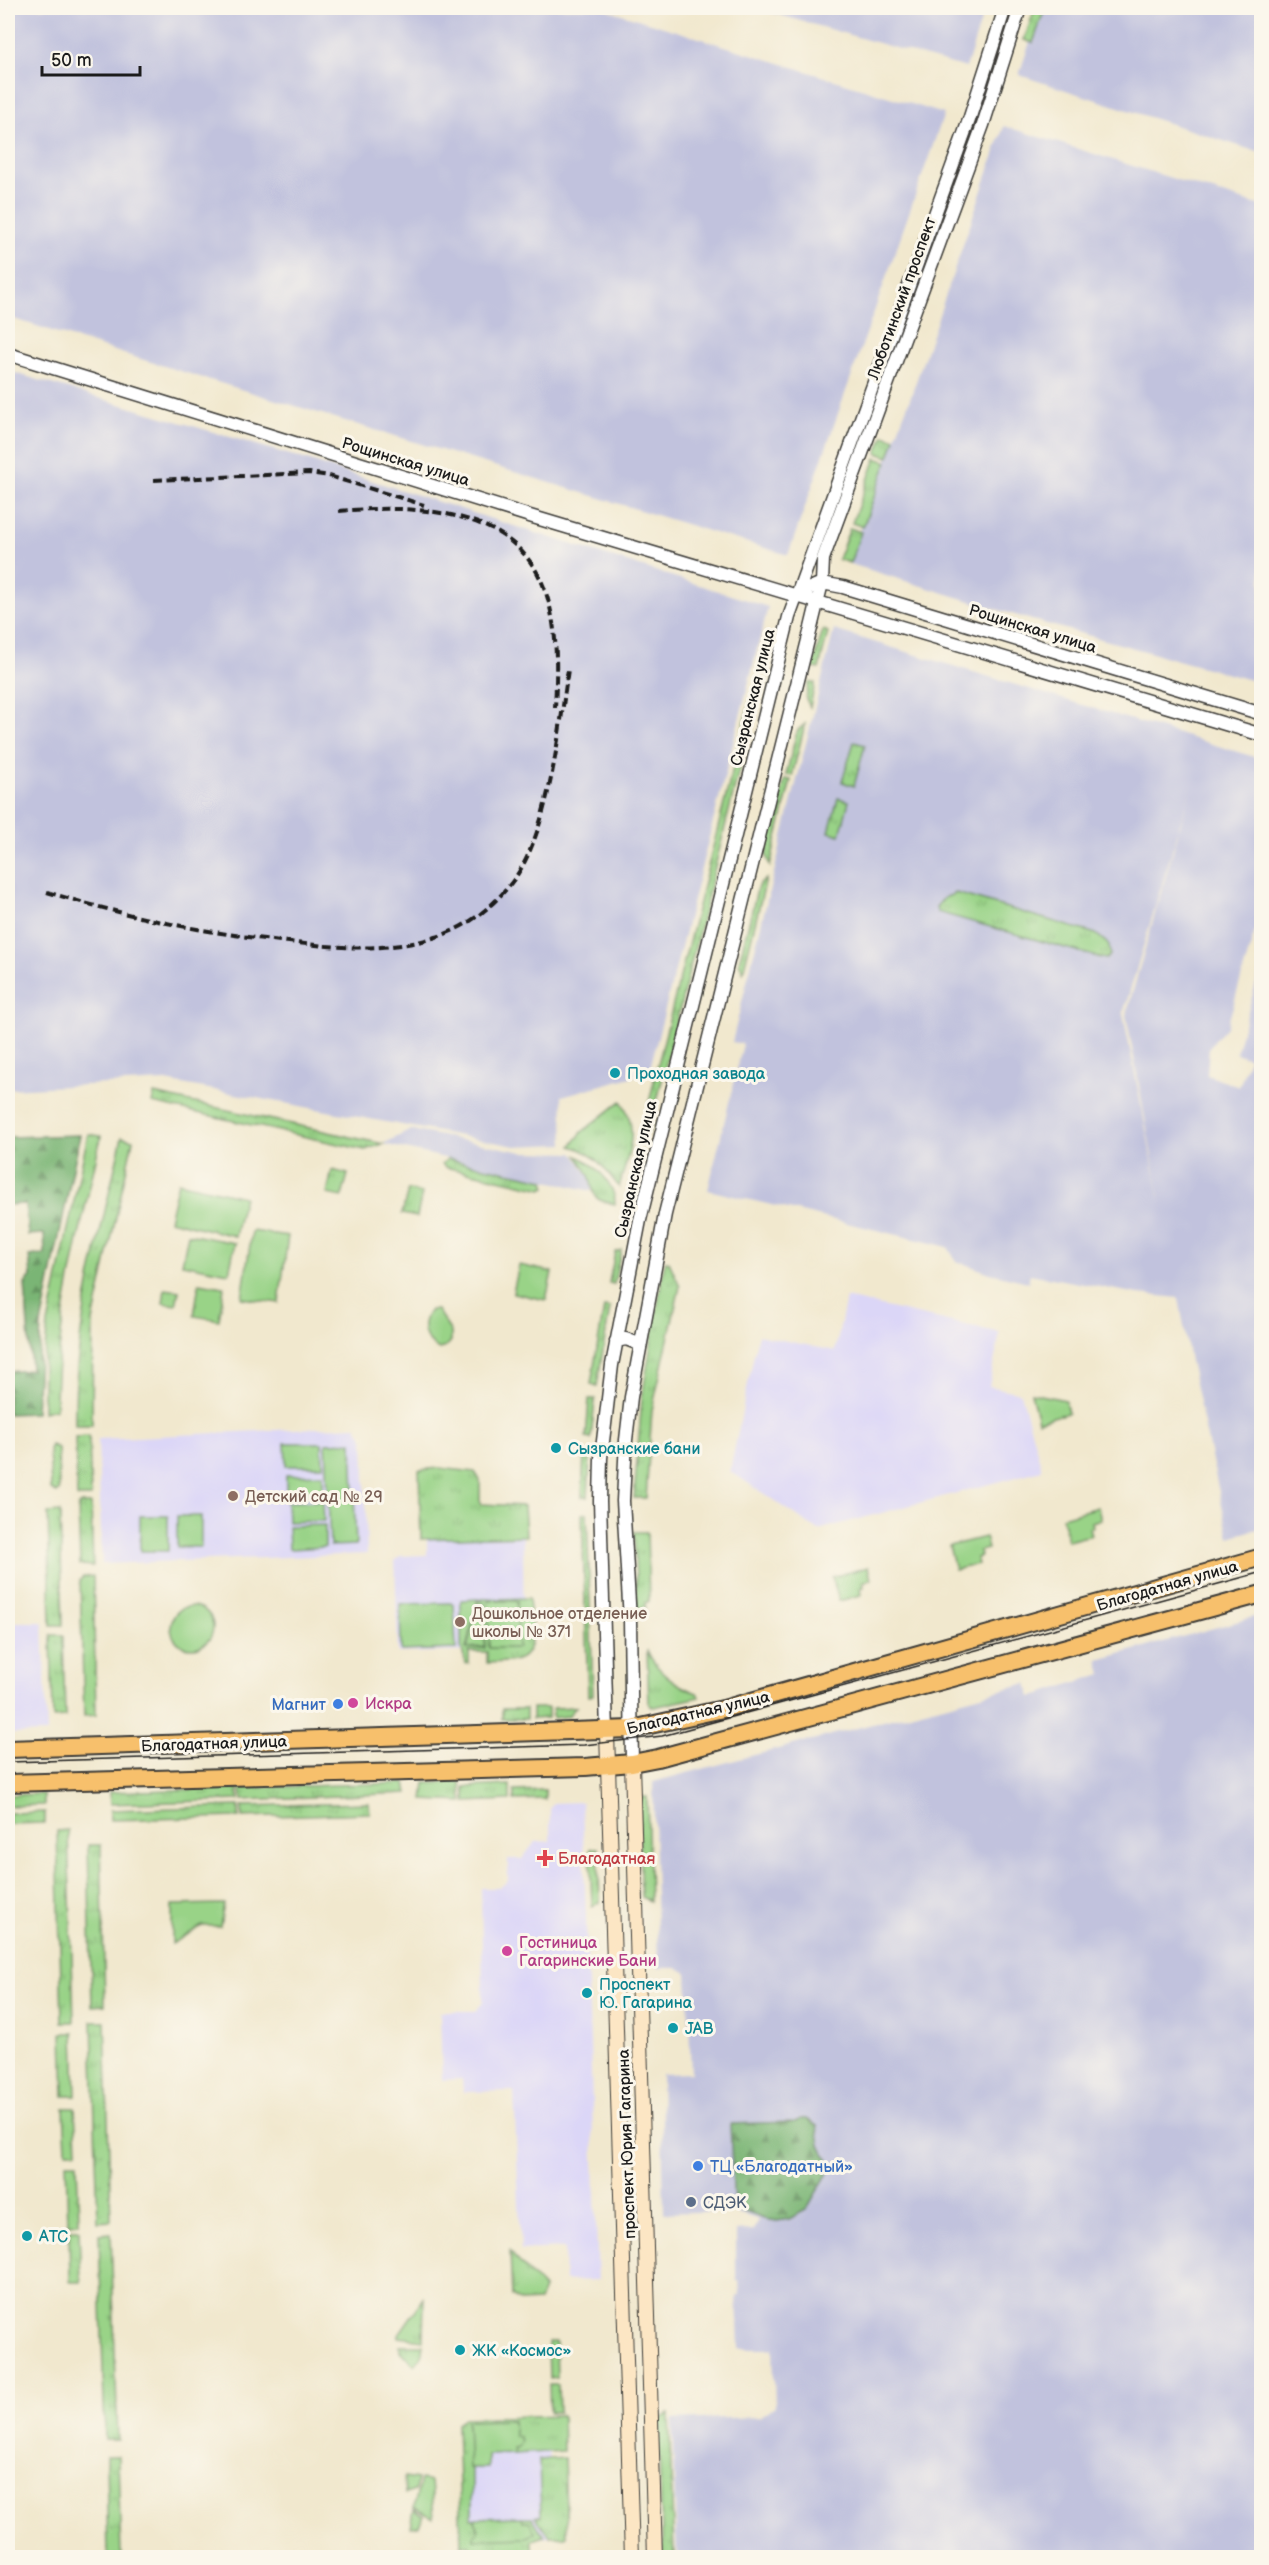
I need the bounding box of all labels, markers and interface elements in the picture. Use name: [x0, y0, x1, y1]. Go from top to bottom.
scale bar: [42, 39, 140, 77]
text: 50 m: [51, 50, 92, 71]
street label: Люботинский проспект: [864, 214, 941, 383]
street label: Рощинская улица: [339, 434, 472, 491]
street label: Рощинская улица: [966, 601, 1099, 658]
street label: Сызранская улица: [727, 626, 780, 768]
place label: Проходная завода: [627, 1065, 766, 1084]
marker: Проходная завода: [608, 1066, 622, 1080]
street label: Сызранская улица: [611, 1098, 662, 1240]
place label: Сызранские бани: [568, 1440, 700, 1459]
marker: Сызранские бани: [549, 1441, 563, 1455]
place label: Детский сад № 29: [245, 1488, 383, 1507]
marker: Детский сад № 29: [226, 1489, 240, 1503]
street label: Благодатная улица: [1095, 1557, 1241, 1616]
place label: Дошкольное отделение школы № 371: [472, 1605, 647, 1642]
marker: Дошкольное отделение школы № 371: [453, 1615, 467, 1629]
street label: Благодатная улица: [625, 1688, 772, 1739]
place label: Искра: [365, 1695, 412, 1714]
place label: Магнит: [271, 1696, 327, 1715]
marker: Искра: [346, 1696, 360, 1710]
marker: Магнит: [331, 1697, 345, 1711]
street label: Благодатная улица: [141, 1732, 288, 1757]
marker: Благодатная: [536, 1849, 554, 1867]
place label: Благодатная: [558, 1850, 656, 1869]
place label: Гостиница Гагаринские Бани: [519, 1934, 657, 1971]
marker: Гостиница Гагаринские Бани: [500, 1944, 514, 1958]
place label: Проспект Ю. Гагарина: [599, 1976, 693, 2013]
marker: Проспект Ю. Гагарина: [580, 1986, 594, 2000]
place label: JAB: [685, 2020, 713, 2039]
marker: JAB: [666, 2021, 680, 2035]
street label: проспект Юрия Гагарина: [615, 2048, 640, 2239]
place label: ТЦ «Благодатный»: [710, 2158, 853, 2177]
marker: ТЦ «Благодатный»: [691, 2159, 705, 2173]
place label: СДЭК: [703, 2194, 747, 2213]
marker: СДЭК: [684, 2195, 698, 2209]
place label: АТС: [38, 2228, 68, 2247]
marker: АТС: [20, 2229, 34, 2243]
place label: ЖК «Космос»: [472, 2342, 571, 2361]
marker: ЖК «Космос»: [453, 2343, 467, 2357]

